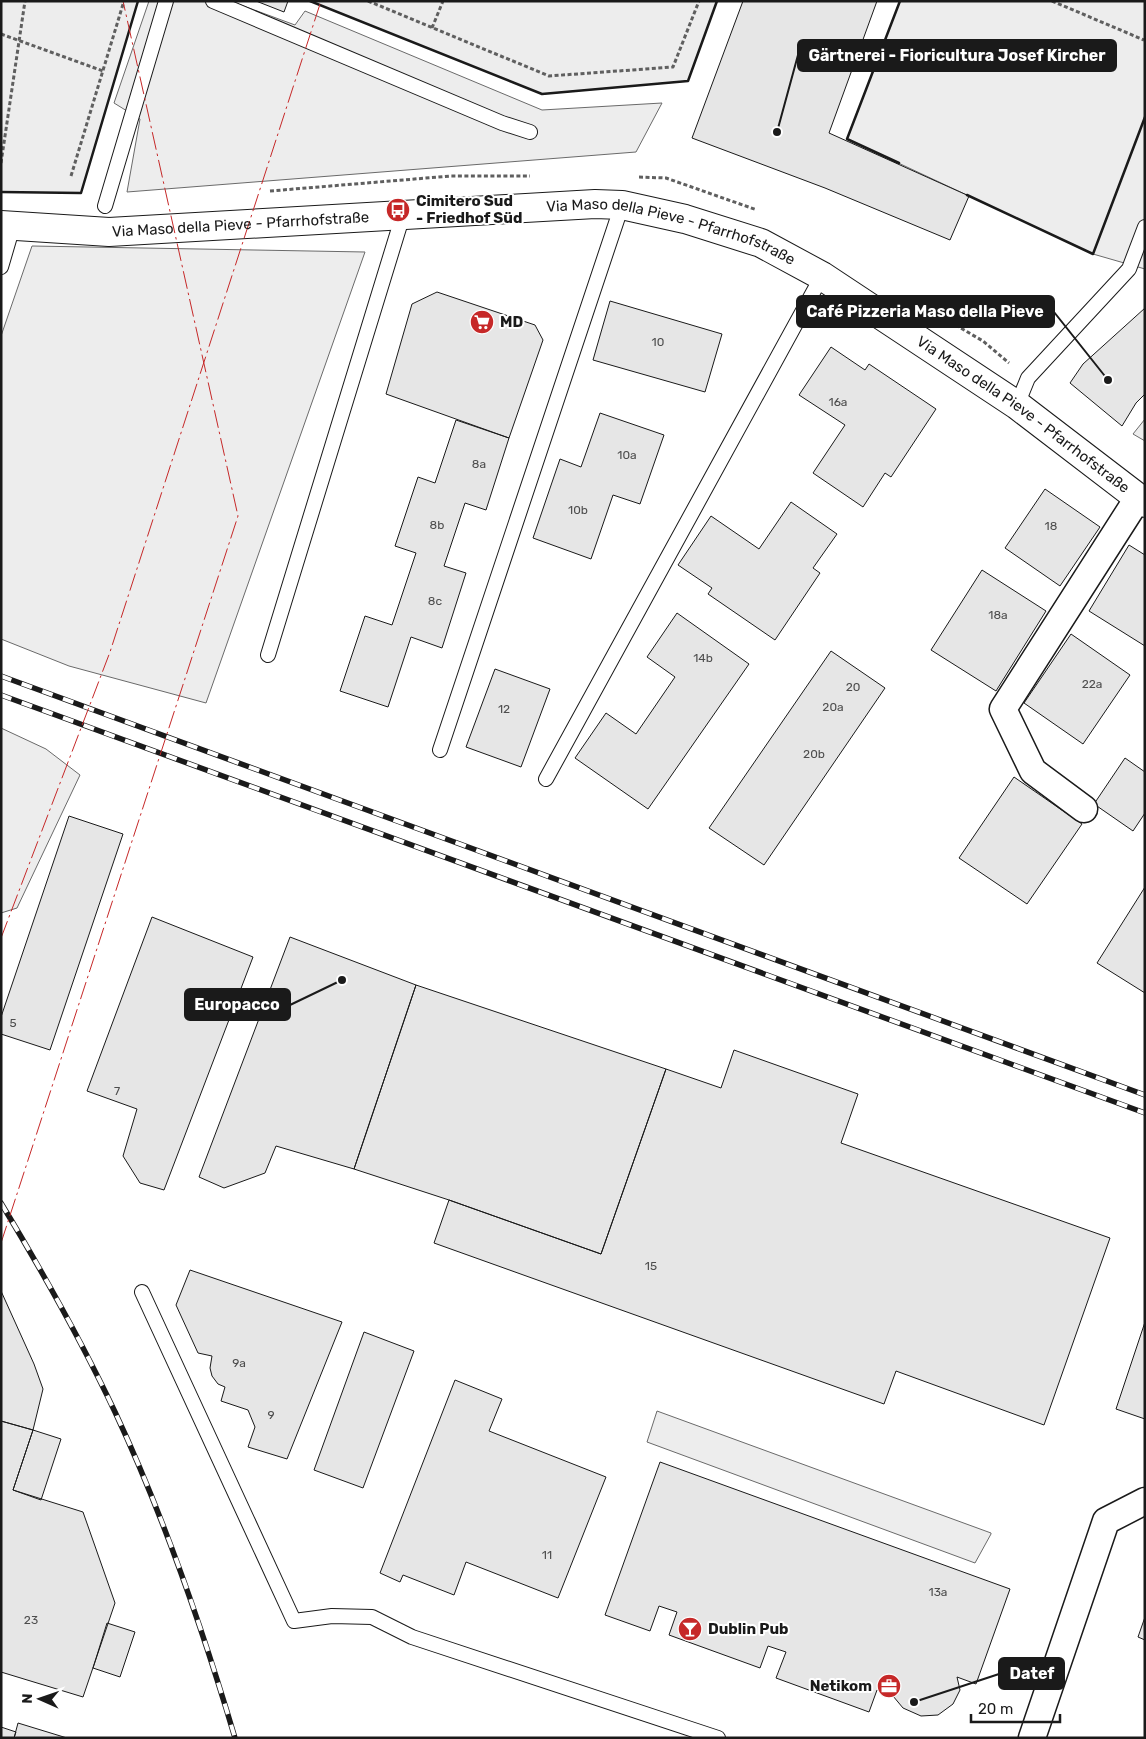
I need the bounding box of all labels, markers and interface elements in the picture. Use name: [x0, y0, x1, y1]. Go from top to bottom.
callout: Gärtnerei - Fioricultura Josef Kircher: [798, 40, 1116, 71]
text: Gärtnerei - Fioricultura Josef Kircher: [808, 46, 1106, 65]
place label: Cimitero Sud - Friedhof Süd: [416, 192, 522, 227]
street label: Via Maso della Pieve - Pfarrhofstraße: [546, 195, 798, 269]
bus stop icon: Cimitero Sud - Friedhof Süd: [385, 197, 411, 223]
street label: Via Maso della Pieve - Pfarrhofstraße: [111, 208, 370, 241]
callout: Café Pizzeria Maso della Pieve: [797, 296, 1054, 327]
text: Café Pizzeria Maso della Pieve: [806, 302, 1044, 321]
supermarket icon: MD: [469, 309, 495, 335]
place label: MD: [500, 313, 523, 331]
street label: Via Maso della Pieve - Pfarrhofstraße: [913, 332, 1133, 497]
house number: 10: [652, 335, 664, 349]
house number: 16a: [829, 395, 848, 409]
house number: 10a: [617, 448, 637, 462]
house number: 8a: [472, 457, 486, 471]
house number: 10b: [568, 503, 588, 517]
house number: 8b: [430, 518, 444, 532]
house number: 18: [1045, 519, 1057, 533]
house number: 8c: [428, 594, 442, 608]
house number: 18a: [988, 608, 1008, 622]
house number: 14b: [693, 651, 713, 665]
house number: 22a: [1082, 677, 1102, 691]
house number: 20: [846, 680, 860, 694]
house number: 20a: [822, 700, 844, 714]
house number: 12: [498, 702, 510, 716]
house number: 20b: [803, 747, 825, 761]
callout: Europacco: [185, 989, 290, 1020]
text: Europacco: [194, 995, 280, 1014]
house number: 5: [9, 1016, 17, 1030]
house number: 7: [114, 1084, 120, 1098]
house number: 15: [645, 1259, 657, 1273]
house number: 9a: [232, 1356, 246, 1370]
house number: 9: [267, 1408, 275, 1422]
house number: 11: [542, 1548, 552, 1562]
house number: 13a: [929, 1585, 947, 1599]
house number: 23: [24, 1613, 38, 1627]
bar icon: Dublin Pub: [677, 1616, 703, 1642]
place label: Dublin Pub: [708, 1620, 788, 1638]
callout: Datef: [999, 1658, 1064, 1689]
text: Datef: [1010, 1664, 1055, 1683]
office icon: Netikom: [876, 1673, 902, 1699]
north arrow: [15, 1674, 65, 1724]
place label: Netikom: [810, 1677, 872, 1695]
scale bar: [971, 1692, 1060, 1724]
text: N: [19, 1693, 36, 1704]
text: 20 m: [978, 1700, 1013, 1718]

